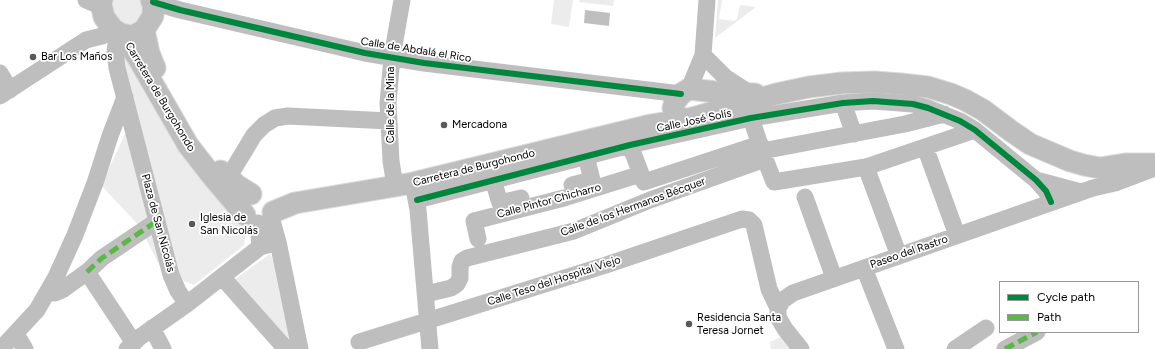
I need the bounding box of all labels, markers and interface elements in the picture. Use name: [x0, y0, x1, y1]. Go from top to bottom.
street label: Calle de Abdalá el Rico: [360, 35, 472, 65]
street label: Carretera de Burgohondo: [122, 40, 198, 154]
place label: Bar Los Maños: [41, 50, 112, 64]
marker: Bar Los Maños: [28, 52, 38, 62]
street label: Calle de la Mina: [384, 67, 398, 143]
street label: Calle José Solís: [655, 107, 733, 135]
place label: Mercadona: [452, 118, 507, 132]
marker: Mercadona: [439, 120, 449, 130]
street label: Carretera de Burgohondo: [412, 146, 536, 190]
street label: Plaza de San Nicolás: [139, 172, 177, 274]
street label: Calle de los Hermanos Bécquer: [559, 175, 707, 239]
street label: Calle Pintor Chicharro: [495, 181, 603, 221]
place label: Iglesia de San Nicolás: [200, 211, 258, 237]
marker: Iglesia de San Nicolás: [187, 219, 197, 229]
street label: Paseo del Rastro: [868, 232, 950, 272]
street label: Calle Teso del Hospital Viejo: [486, 253, 622, 309]
legend: [999, 281, 1139, 333]
text: Cycle path: [1037, 290, 1095, 304]
text: Path: [1037, 310, 1061, 324]
place label: Residencia Santa Teresa Jornet: [697, 311, 781, 337]
marker: Residencia Santa Teresa Jornet: [684, 319, 694, 329]

